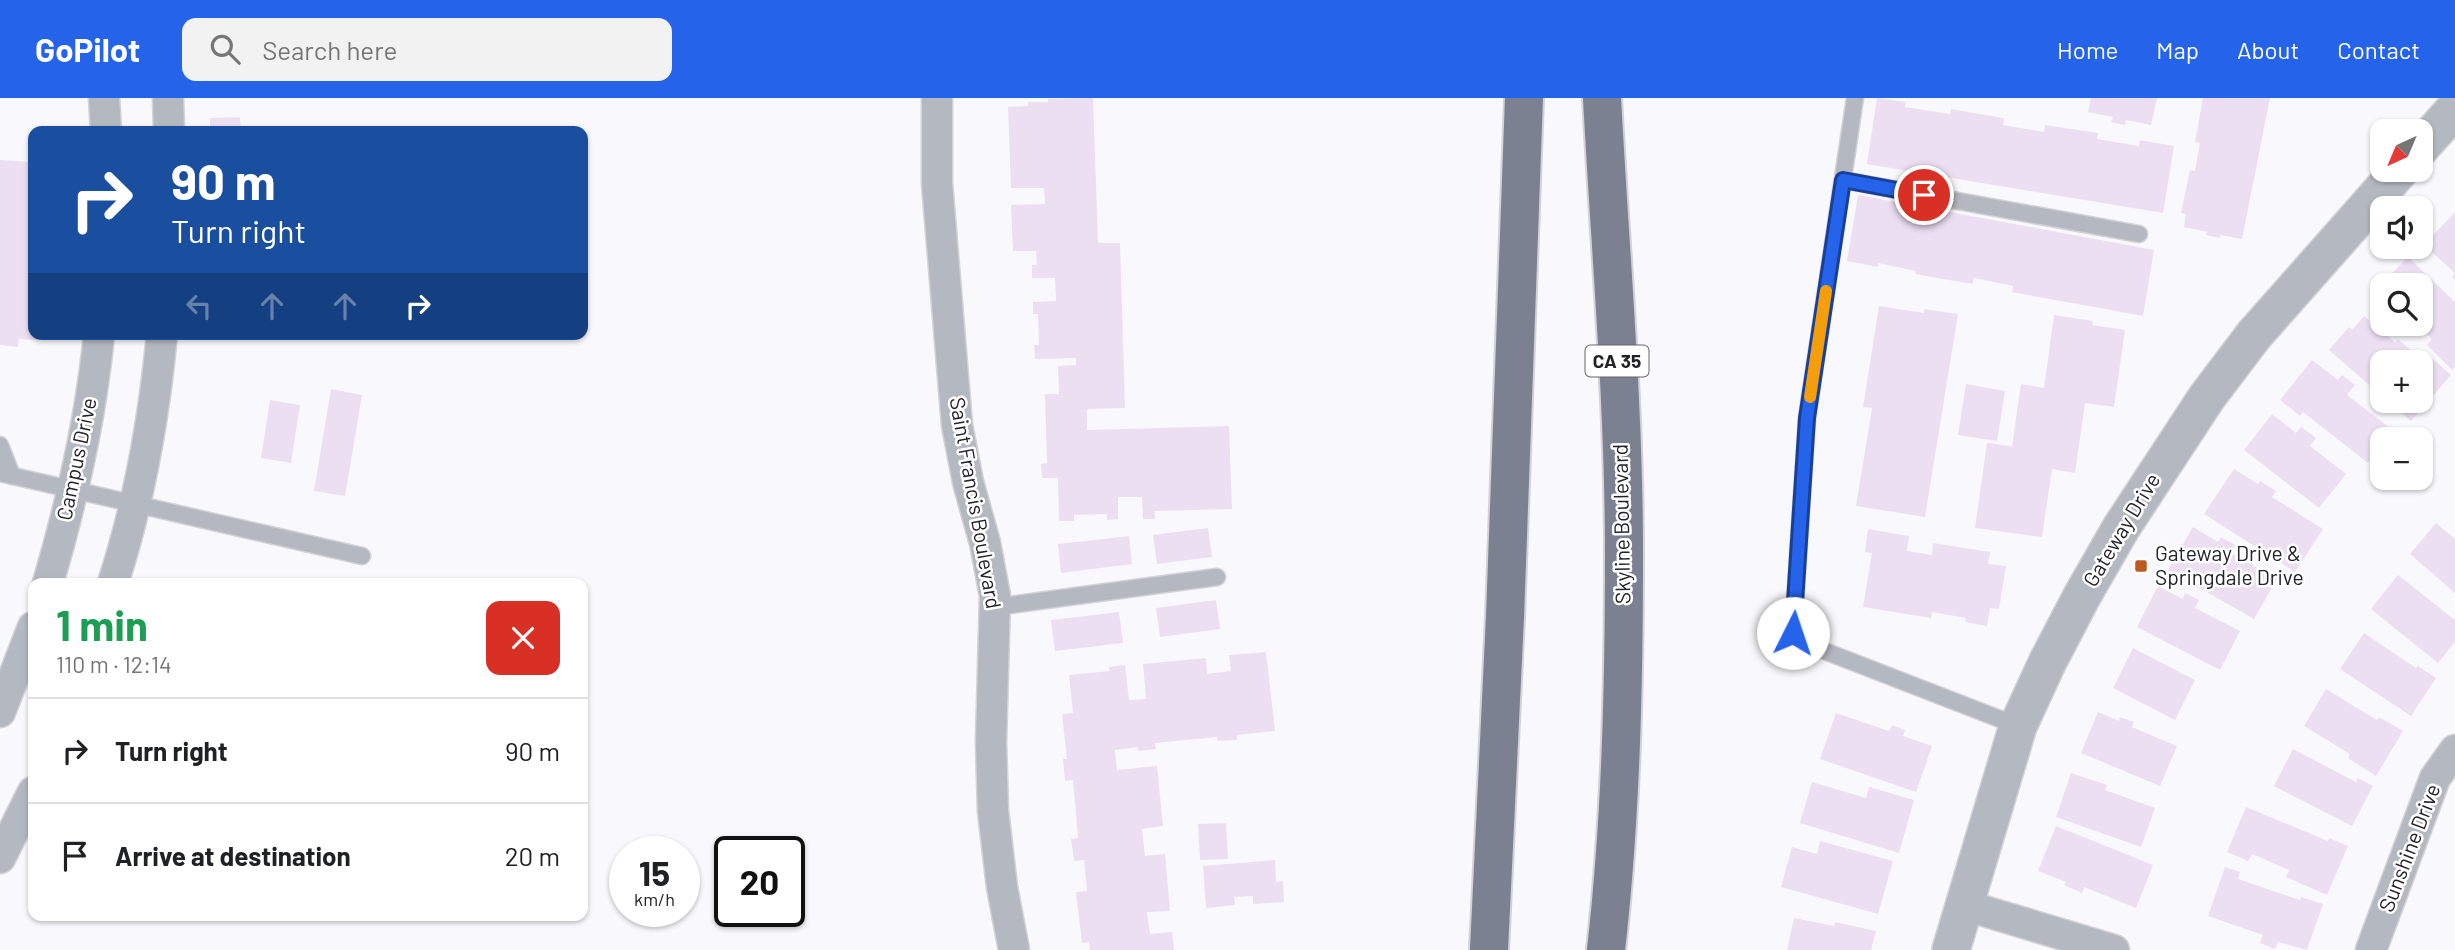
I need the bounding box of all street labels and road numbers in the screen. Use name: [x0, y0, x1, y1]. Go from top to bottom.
road number: CA 35: [1586, 345, 1648, 376]
street label: Campus Drive: [50, 395, 101, 522]
street label: Saint Francis Boulevard: [946, 395, 1007, 610]
street label: Skyline Boulevard: [1607, 444, 1634, 604]
street label: Gateway Drive: [2077, 468, 2164, 590]
street label: Sunshine Drive: [2373, 780, 2444, 915]

